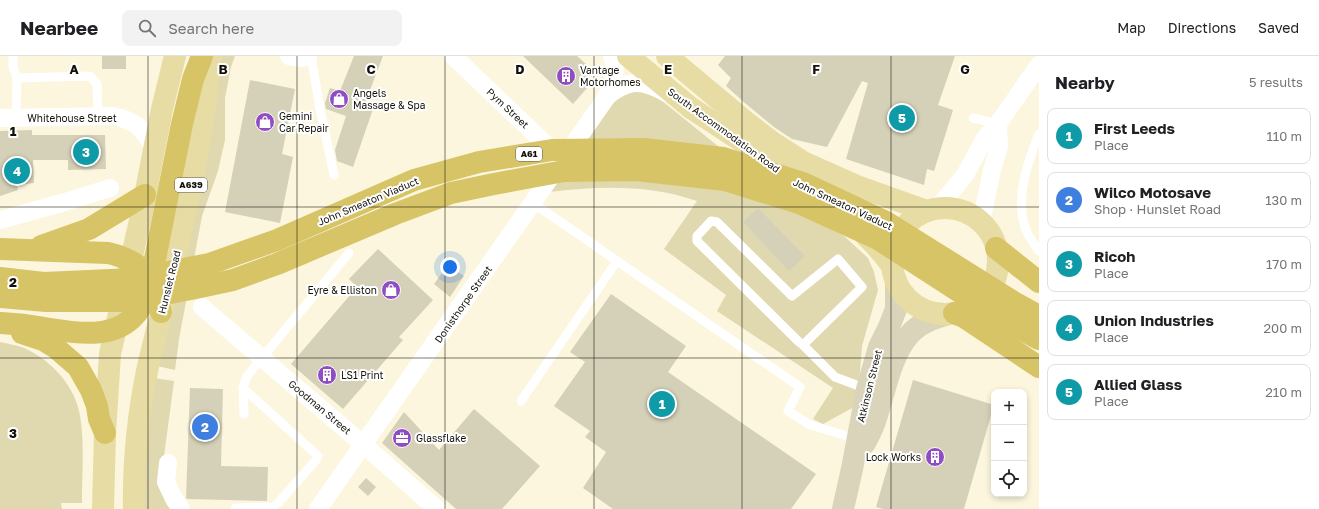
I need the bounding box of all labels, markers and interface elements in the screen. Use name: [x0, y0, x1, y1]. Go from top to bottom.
search box: [122, 10, 402, 46]
text: Nearbee: [20, 16, 98, 39]
icon: search: [136, 17, 158, 39]
text: Search here: [168, 19, 254, 37]
text: Map: [1117, 19, 1146, 36]
text: Directions: [1168, 19, 1236, 36]
text: Saved: [1258, 19, 1299, 36]
text: A: [69, 61, 79, 77]
text: B: [218, 61, 228, 77]
text: C: [366, 61, 376, 77]
text: D: [515, 61, 525, 77]
text: E: [664, 61, 672, 77]
text: F: [812, 61, 820, 77]
text: G: [960, 61, 970, 77]
place label: Vantage Motorhomes: [580, 64, 641, 88]
building icon: Vantage Motorhomes: [555, 65, 577, 87]
text: Nearby: [1055, 72, 1115, 93]
text: 5 results: [1249, 74, 1303, 90]
street label: Pym Street: [484, 85, 532, 131]
street label: South Accommodation Road: [666, 85, 782, 175]
place label: Angels Massage & Spa: [353, 87, 425, 111]
shop icon: Angels Massage & Spa: [328, 88, 350, 110]
pin: 5: [889, 103, 915, 133]
place label: Gemini Car Repair: [279, 110, 329, 134]
shop icon: Gemini Car Repair: [254, 111, 276, 133]
street label: Whitehouse Street: [27, 112, 117, 124]
text: First Leeds: [1094, 119, 1175, 137]
text: 1: [10, 123, 17, 139]
text: 1: [1066, 128, 1072, 144]
text: 110 m: [1267, 128, 1302, 144]
pin: 3: [73, 137, 99, 167]
text: Place: [1094, 137, 1129, 153]
road number: A61: [516, 147, 542, 161]
pin: 4: [4, 156, 30, 186]
street label: John Smeaton Viaduct: [316, 174, 420, 228]
street label: John Smeaton Viaduct: [791, 176, 895, 232]
road number: A639: [175, 178, 207, 192]
text: Wilco Motosave: [1094, 183, 1211, 201]
text: 2: [1065, 192, 1073, 208]
text: 130 m: [1265, 192, 1302, 208]
text: Shop · Hunslet Road: [1094, 201, 1221, 217]
text: Ricoh: [1094, 247, 1135, 265]
street label: Hunslet Road: [155, 249, 183, 315]
text: 3: [1065, 256, 1073, 272]
text: 170 m: [1266, 256, 1302, 272]
your location: [440, 257, 460, 277]
street label: Donisthorpe Street: [432, 263, 494, 345]
text: Place: [1094, 265, 1129, 281]
text: 2: [9, 274, 17, 290]
shop icon: Eyre & Elliston: [380, 279, 402, 301]
place label: Eyre & Elliston: [307, 284, 377, 296]
text: Union Industries: [1094, 311, 1214, 329]
text: 4: [1065, 320, 1073, 336]
text: 200 m: [1264, 320, 1302, 336]
text: Place: [1094, 329, 1129, 345]
street label: Atkinson Street: [854, 348, 884, 424]
building icon: LS1 Print: [316, 364, 338, 386]
place label: LS1 Print: [341, 369, 383, 381]
text: Allied Glass: [1094, 375, 1182, 393]
street label: Goodman Street: [286, 377, 354, 437]
text: 5: [1065, 384, 1073, 400]
text: 210 m: [1265, 384, 1302, 400]
pin: 1: [649, 389, 675, 419]
map controls: [991, 389, 1027, 497]
button: +: [991, 389, 1027, 425]
text: Place: [1094, 393, 1129, 409]
pin: 2: [192, 412, 218, 442]
text: 3: [9, 425, 17, 441]
button: −: [991, 425, 1027, 461]
office icon: Glassflake: [391, 427, 413, 449]
place label: Glassflake: [416, 432, 466, 444]
building icon: Lock Works: [924, 446, 946, 468]
place label: Lock Works: [866, 451, 921, 463]
button: locate: [991, 461, 1027, 497]

